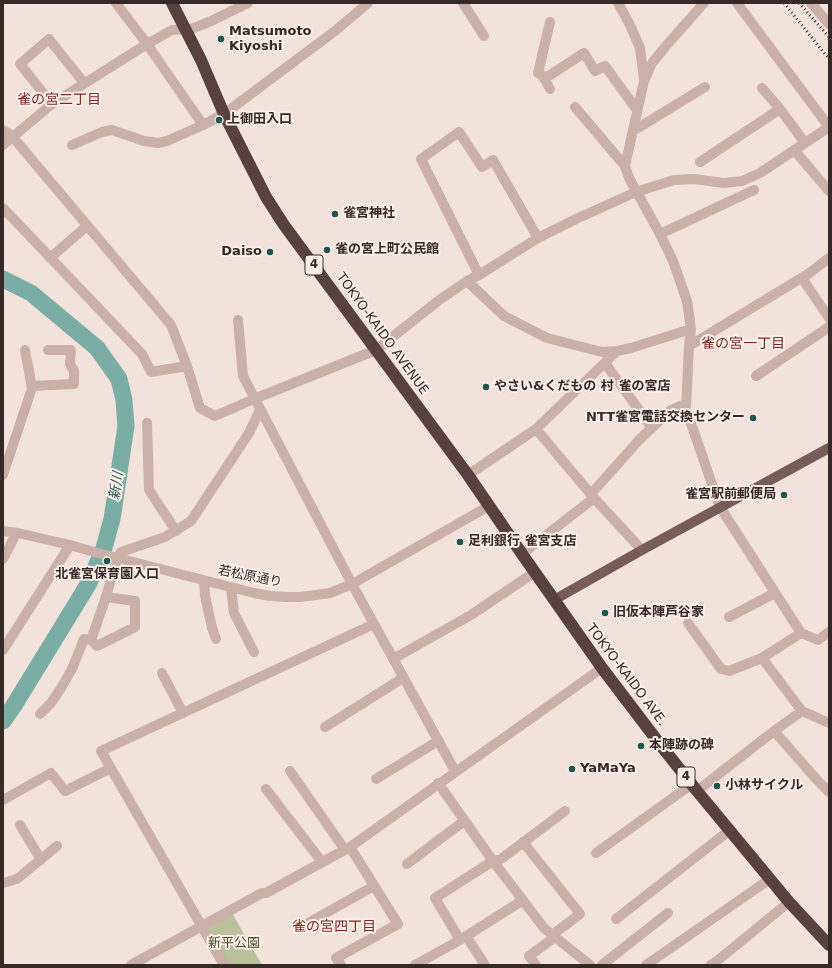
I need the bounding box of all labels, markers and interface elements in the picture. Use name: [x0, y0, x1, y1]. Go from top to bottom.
place label: Matsumoto Kiyoshi: [229, 24, 312, 55]
marker: Matsumoto Kiyoshi: [216, 34, 226, 44]
district label: 雀の宮二丁目: [17, 92, 101, 108]
place label: 上御田入口: [227, 112, 292, 128]
marker: 上御田入口: [214, 115, 224, 125]
place label: 雀宮神社: [343, 206, 395, 222]
marker: 雀宮神社: [330, 209, 340, 219]
place label: 雀の宮上町公民館: [335, 242, 439, 258]
place label: Daiso: [221, 244, 262, 260]
marker: 雀の宮上町公民館: [322, 245, 332, 255]
marker: Daiso: [265, 247, 275, 257]
road number: 4: [305, 255, 323, 275]
street label: TOKYO-KAIDO AVENUE: [333, 270, 431, 398]
district label: 雀の宮一丁目: [701, 336, 785, 352]
place label: やさい&くだもの 村 雀の宮店: [494, 379, 670, 395]
marker: やさい&くだもの 村 雀の宮店: [481, 382, 491, 392]
place label: NTT雀宮電話交換センター: [586, 410, 745, 426]
marker: NTT雀宮電話交換センター: [748, 413, 758, 423]
water label: 新川: [107, 471, 127, 501]
place label: 雀宮駅前郵便局: [685, 487, 776, 503]
marker: 雀宮駅前郵便局: [779, 490, 789, 500]
place label: 足利銀行 雀宮支店: [468, 534, 577, 550]
marker: 足利銀行 雀宮支店: [455, 537, 465, 547]
marker: 北雀宮保育園入口: [102, 556, 112, 566]
street label: 若松原通り: [217, 563, 283, 591]
place label: 北雀宮保育園入口: [55, 567, 159, 583]
place label: 旧仮本陣芦谷家: [613, 605, 704, 621]
marker: 旧仮本陣芦谷家: [600, 608, 610, 618]
street label: TOKYO-KAIDO AVE.: [583, 621, 669, 729]
place label: 本陣跡の碑: [649, 738, 714, 754]
marker: 本陣跡の碑: [636, 741, 646, 751]
place label: YaMaYa: [580, 761, 636, 777]
marker: YaMaYa: [567, 764, 577, 774]
road number: 4: [677, 767, 695, 787]
place label: 小林サイクル: [725, 778, 803, 794]
marker: 小林サイクル: [712, 781, 722, 791]
district label: 雀の宮四丁目: [292, 919, 376, 935]
park label: 新平公園: [208, 936, 260, 952]

